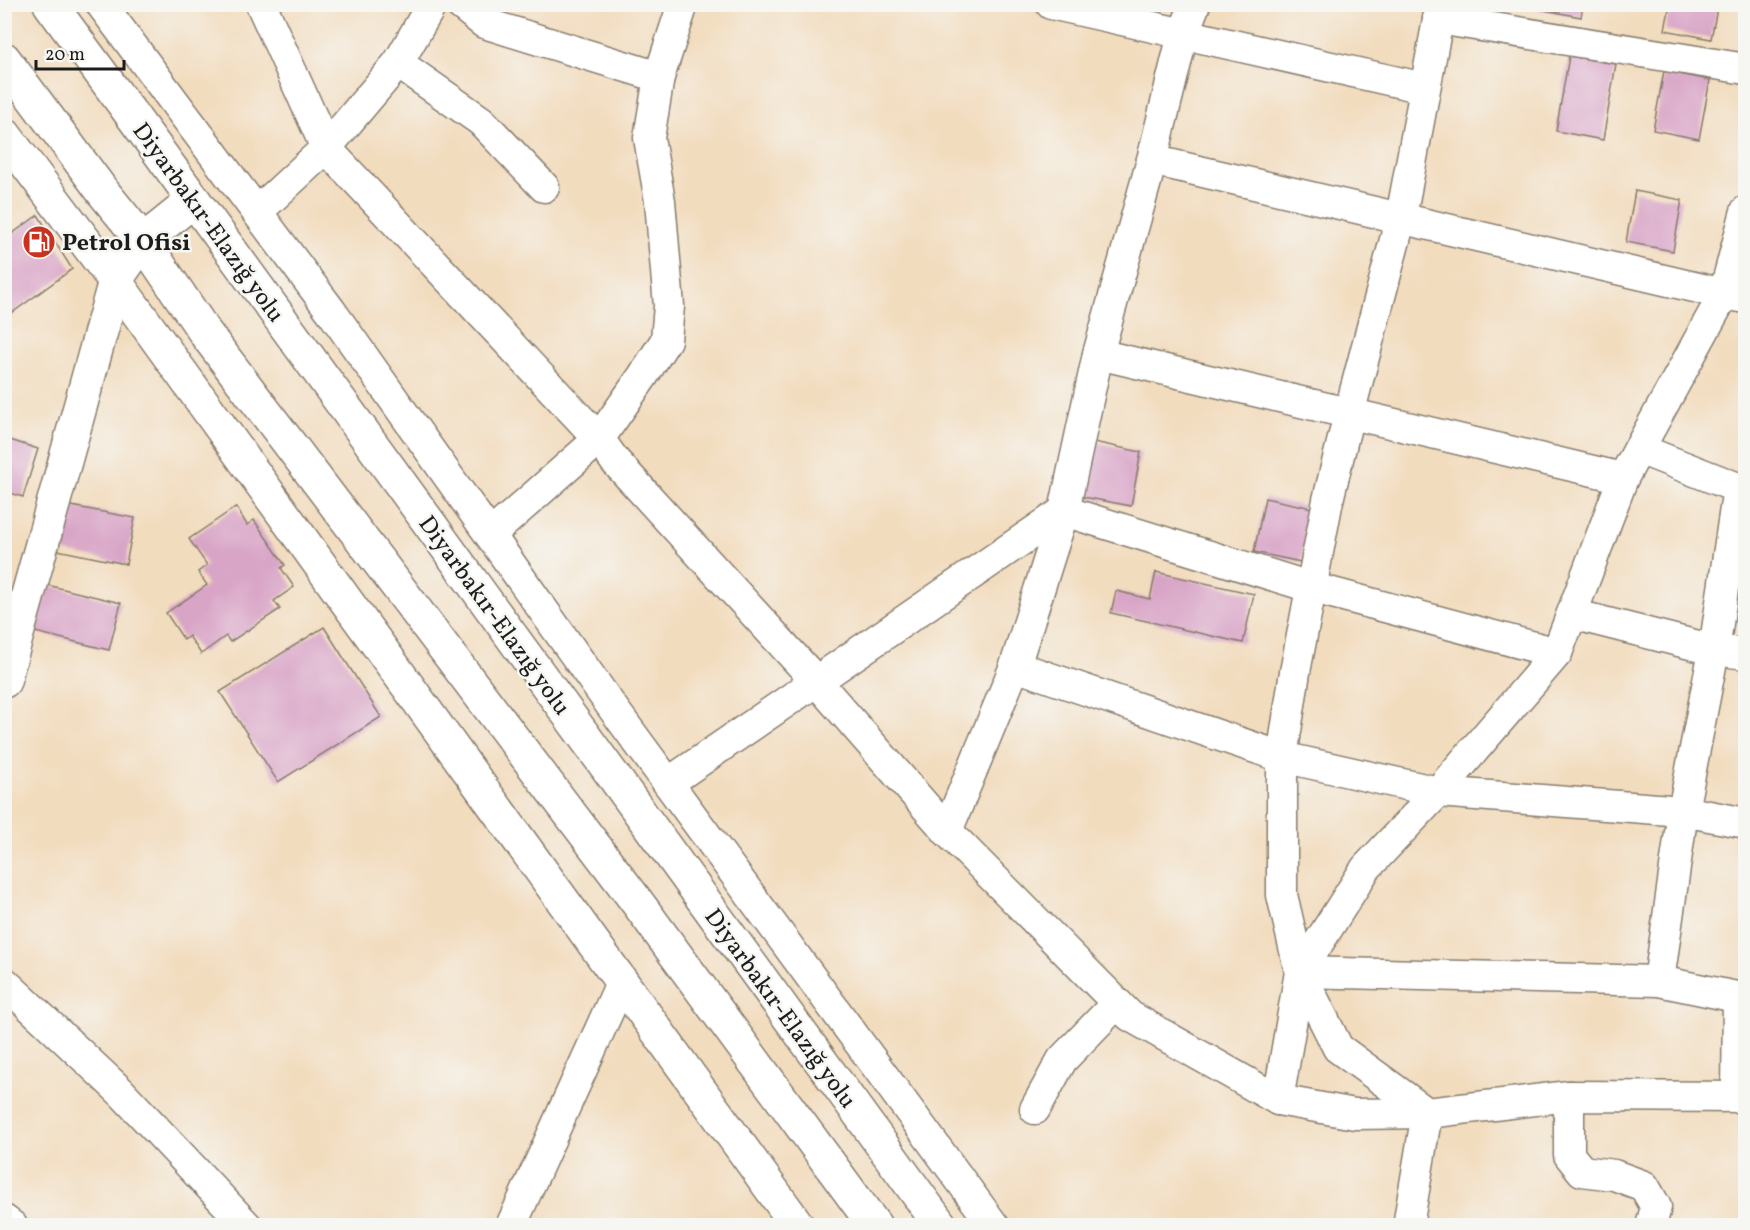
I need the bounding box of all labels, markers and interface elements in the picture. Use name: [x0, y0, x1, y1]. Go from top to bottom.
scale bar: [36, 33, 124, 71]
text: 20 m: [45, 43, 85, 68]
street label: Diyarbakır-Elazığ yolu: [123, 116, 292, 330]
fuel station icon: Petrol Ofisi: [21, 224, 57, 260]
place label: Petrol Ofisi: [62, 227, 191, 261]
street label: Diyarbakır-Elazığ yolu: [409, 509, 578, 723]
street label: Diyarbakır-Elazığ yolu: [695, 902, 864, 1116]

